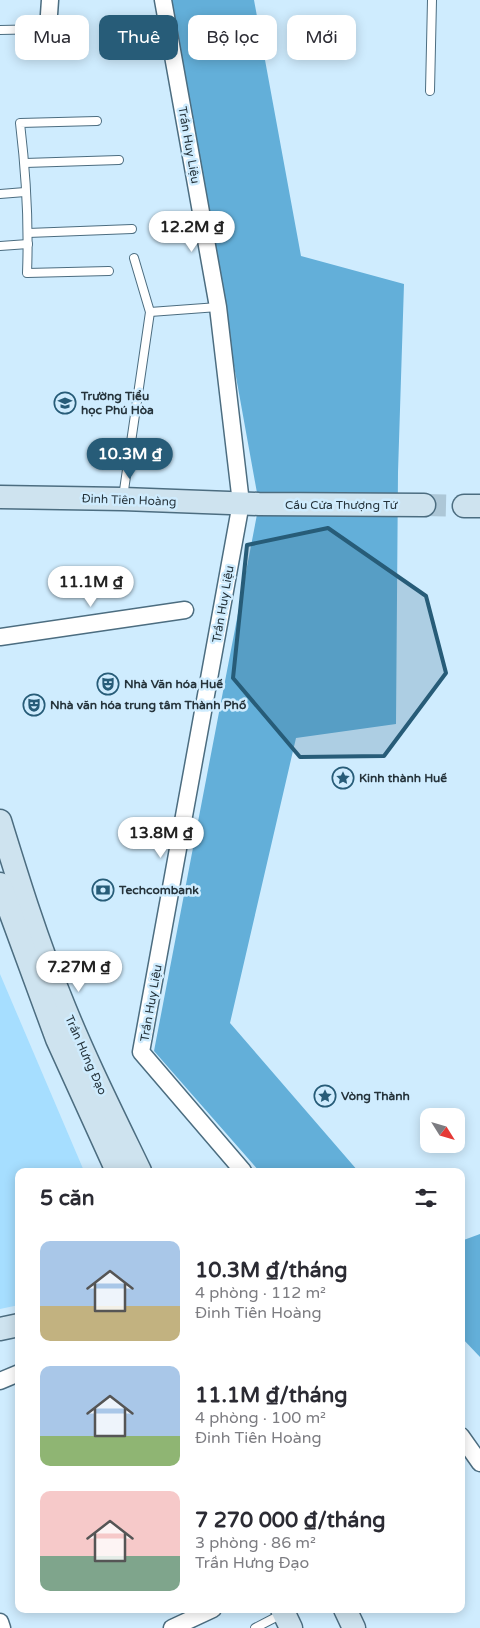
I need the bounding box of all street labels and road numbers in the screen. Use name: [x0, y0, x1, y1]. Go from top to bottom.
street label: Trần Huy Liệu: [175, 105, 203, 185]
street label: Đinh Tiên Hoàng: [81, 491, 177, 509]
street label: Cầu Cửa Thượng Tứ: [285, 498, 399, 512]
street label: Trần Huy Liệu: [209, 564, 237, 644]
street label: Trần Huy Liệu: [137, 963, 165, 1043]
street label: Trần Hưng Đạo: [62, 1013, 110, 1097]

